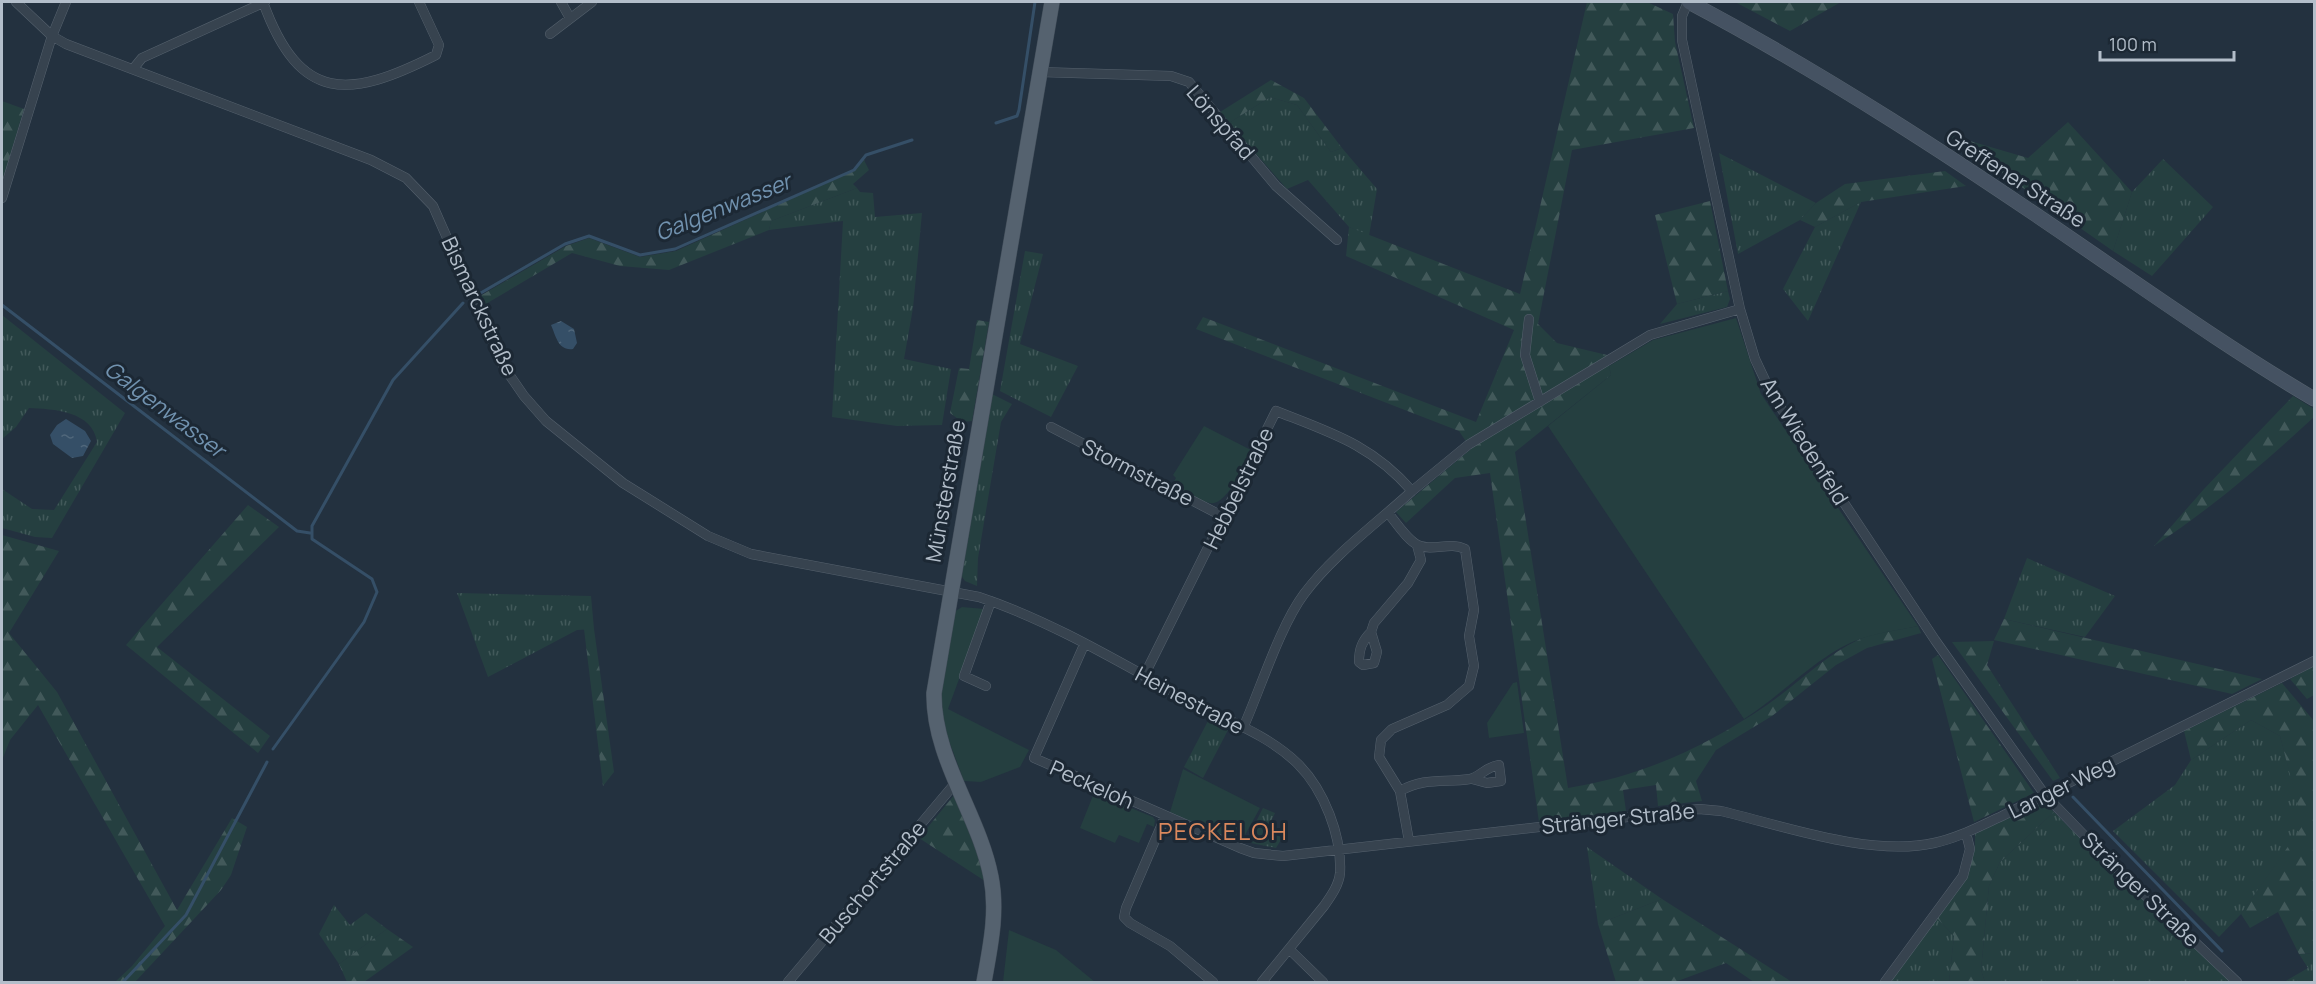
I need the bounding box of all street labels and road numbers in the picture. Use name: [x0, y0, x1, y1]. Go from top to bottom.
street label: Lönspfad: [1181, 79, 1261, 165]
street label: Greffener Straße: [1941, 122, 2091, 234]
street label: Bismarckstraße: [435, 232, 525, 380]
street label: Am Wiedenfeld: [1755, 372, 1855, 510]
street label: Münsterstraße: [919, 418, 971, 564]
street label: Hebbelstraße: [1197, 423, 1279, 553]
street label: Stormstraße: [1077, 432, 1199, 512]
street label: Heinestraße: [1131, 660, 1249, 740]
street label: Langer Weg: [2003, 749, 2119, 825]
street label: Peckeloh: [1046, 753, 1138, 815]
street label: Stränger Straße: [1540, 796, 1696, 840]
street label: Buschortstraße: [812, 815, 932, 949]
street label: Stränger Straße: [2076, 825, 2206, 953]

